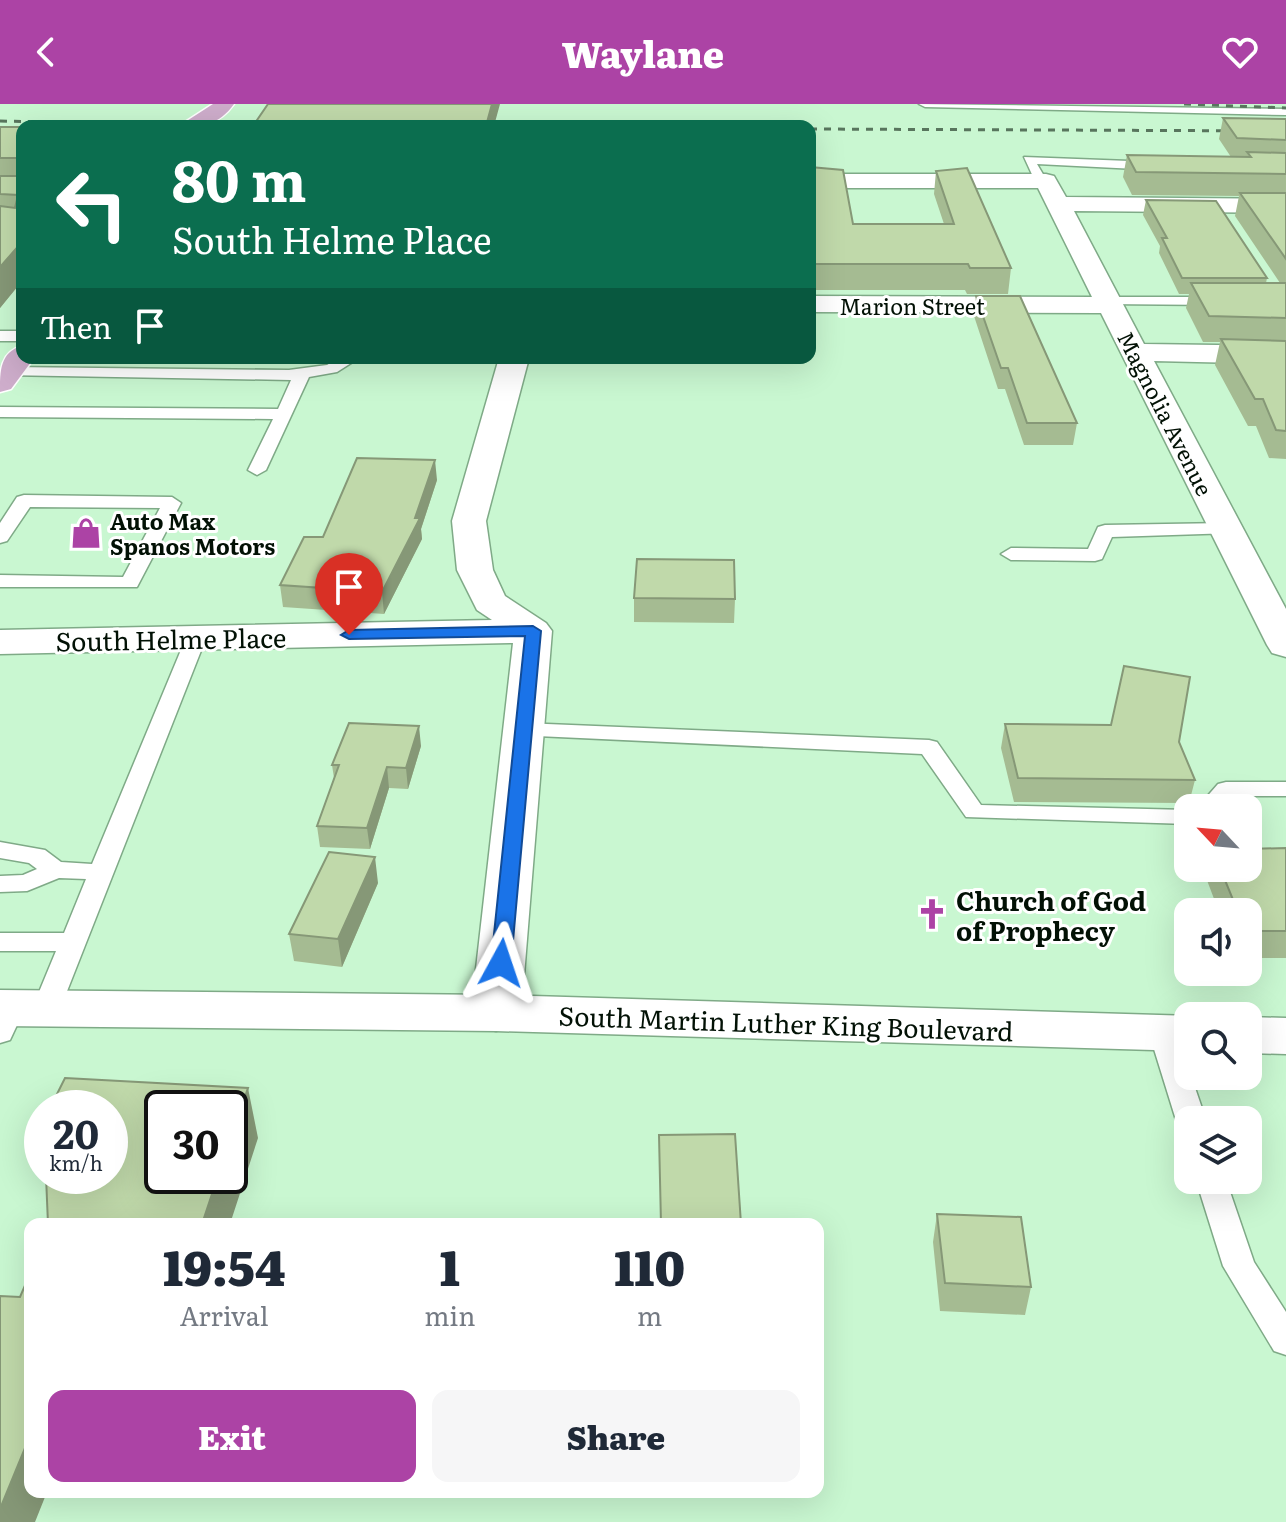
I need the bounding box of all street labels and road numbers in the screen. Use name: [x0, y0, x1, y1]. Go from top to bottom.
street label: Marion Street: [839, 289, 985, 322]
street label: Magnolia Avenue: [1110, 325, 1222, 501]
street label: South Helme Place: [55, 616, 287, 660]
street label: South Martin Luther King Boulevard: [558, 995, 1014, 1049]

